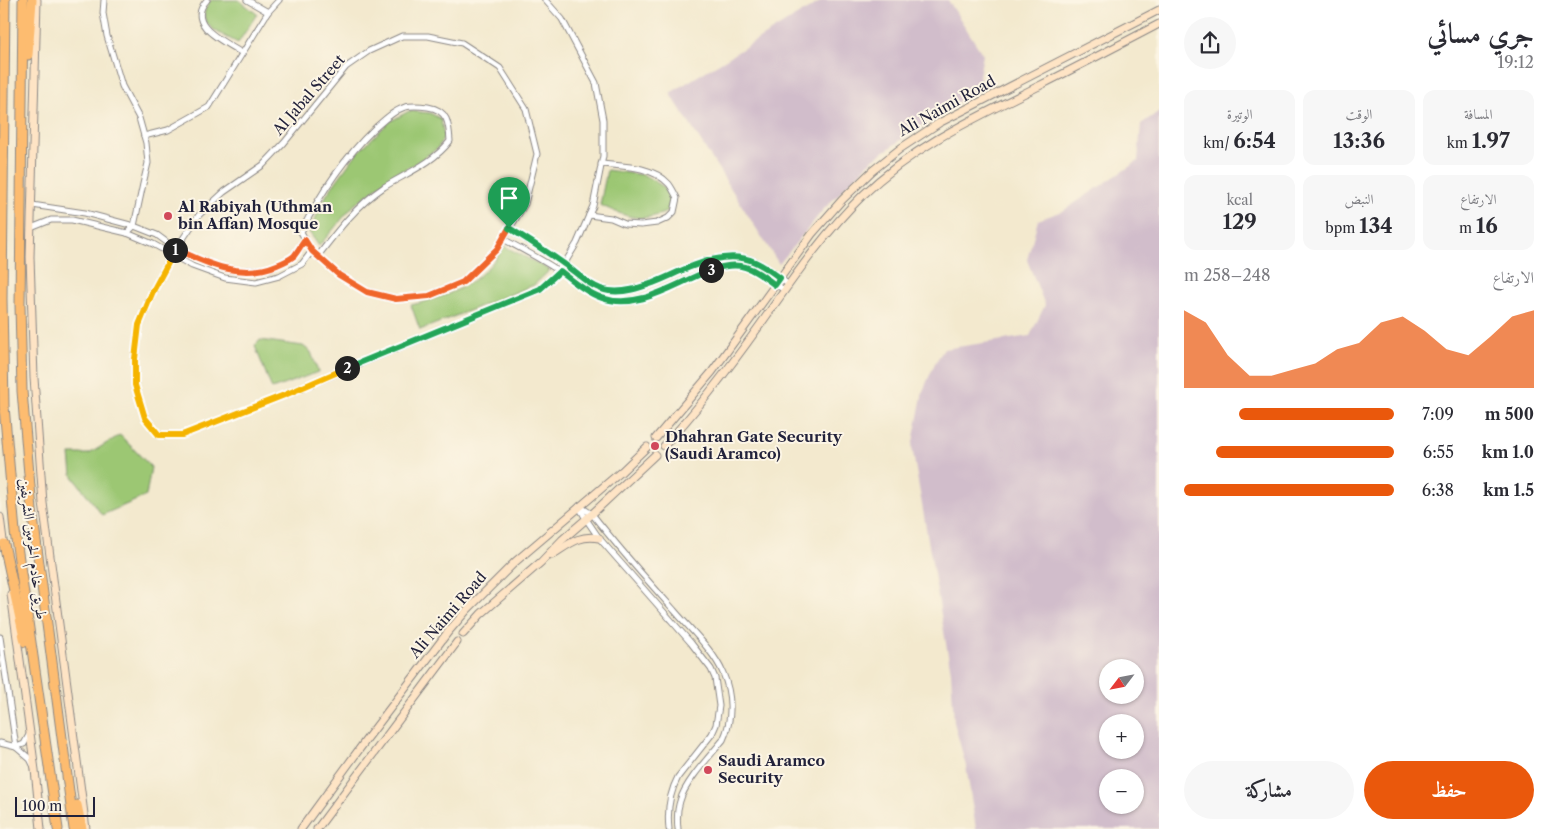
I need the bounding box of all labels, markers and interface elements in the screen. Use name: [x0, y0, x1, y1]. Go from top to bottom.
text: جري مسائي: [1427, 16, 1534, 50]
button: share: [1184, 17, 1236, 69]
street label: Al Jabal Street: [268, 50, 349, 140]
text: 19:12: [1497, 52, 1534, 72]
street label: Ali Naimi Road: [894, 71, 999, 141]
text: الوتيرة: [1227, 105, 1253, 123]
text: الوقت: [1346, 105, 1372, 123]
text: المسافة: [1464, 105, 1493, 123]
text: 6:54: [1233, 128, 1276, 153]
text: 13:36: [1333, 128, 1385, 153]
text: 1.97: [1472, 128, 1510, 153]
text: /km: [1203, 134, 1233, 152]
text: km: [1447, 134, 1472, 152]
pin: [488, 177, 530, 228]
icon: arrive: [495, 184, 523, 212]
text: النبض: [1345, 190, 1373, 208]
text: الارتفاع: [1460, 190, 1497, 208]
text: kcal: [1226, 191, 1253, 209]
place label: Al Rabiyah (Uthman bin Affan) Mosque: [177, 197, 333, 233]
text: 129: [1222, 209, 1257, 234]
marker: Al Rabiyah (Uthman bin Affan) Mosque: [162, 210, 174, 222]
text: 134: [1359, 213, 1393, 238]
text: 16: [1476, 213, 1498, 238]
text: bpm: [1325, 219, 1359, 237]
text: m: [1459, 219, 1476, 237]
pin: 1: [162, 238, 188, 262]
text: 1: [172, 241, 179, 259]
pin: 3: [698, 258, 724, 282]
text: 3: [708, 261, 715, 279]
text: 248–258 m: [1184, 265, 1270, 285]
text: الارتفاع: [1492, 267, 1534, 287]
pin: 2: [334, 356, 360, 380]
text: 2: [343, 359, 352, 377]
text: 7:09: [1422, 404, 1454, 424]
text: 500 m: [1485, 404, 1534, 424]
place label: Dhahran Gate Security (Saudi Aramco): [665, 427, 843, 463]
marker: Dhahran Gate Security (Saudi Aramco): [649, 440, 661, 452]
text: 6:55: [1423, 442, 1454, 462]
text: 1.0 km: [1482, 442, 1534, 462]
street label: طريق خادم الحرمين الشريفين: [11, 477, 52, 621]
text: 6:38: [1422, 480, 1454, 500]
text: 1.5 km: [1483, 480, 1534, 500]
street label: Ali Naimi Road: [404, 568, 490, 663]
north arrow: [1099, 659, 1144, 704]
map controls: [1099, 659, 1144, 814]
button: +: [1099, 714, 1144, 759]
place label: Saudi Aramco Security: [718, 751, 825, 787]
button: مشاركة: [1184, 761, 1354, 819]
button: حفظ: [1364, 761, 1534, 819]
marker: Saudi Aramco Security: [702, 764, 714, 776]
button: −: [1099, 769, 1144, 814]
scale bar: [15, 794, 95, 817]
text: 100 m: [22, 797, 62, 815]

